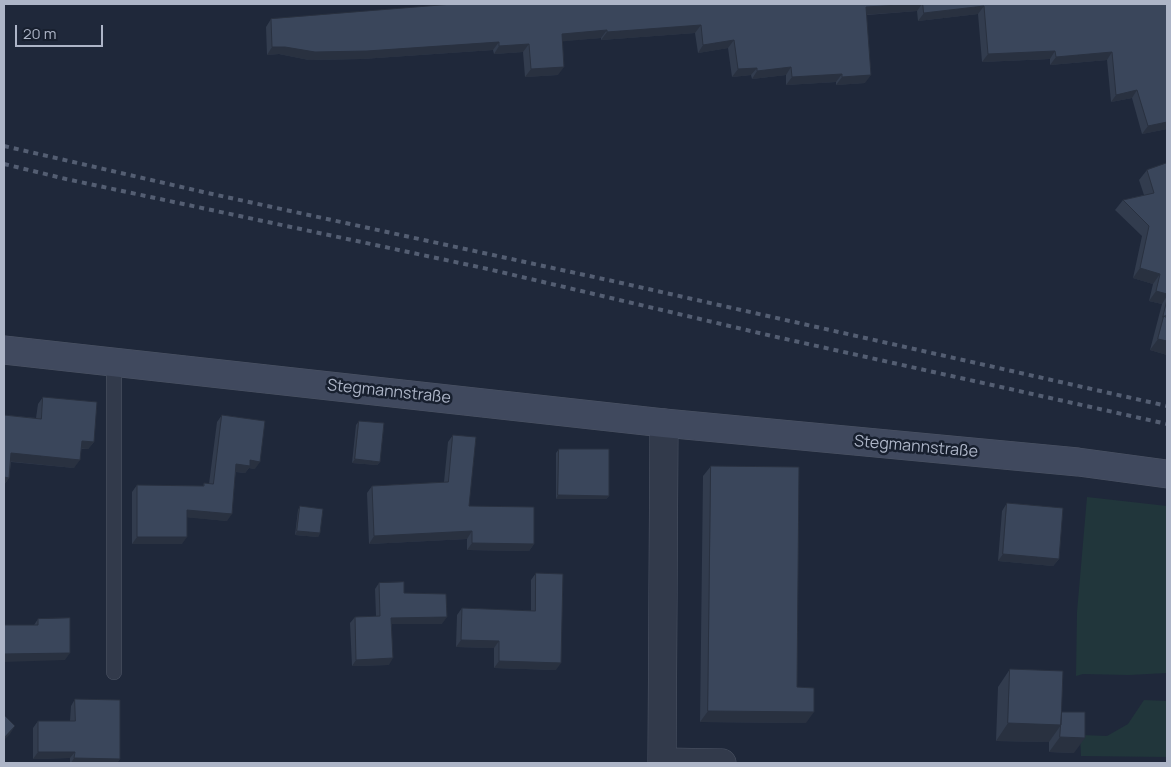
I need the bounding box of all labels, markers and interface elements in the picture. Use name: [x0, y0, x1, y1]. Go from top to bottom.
scale bar: [18, 15, 105, 47]
text: 20 m: [23, 23, 56, 44]
street label: Stegmannstraße: [326, 376, 452, 408]
street label: Stegmannstraße: [853, 432, 979, 462]

